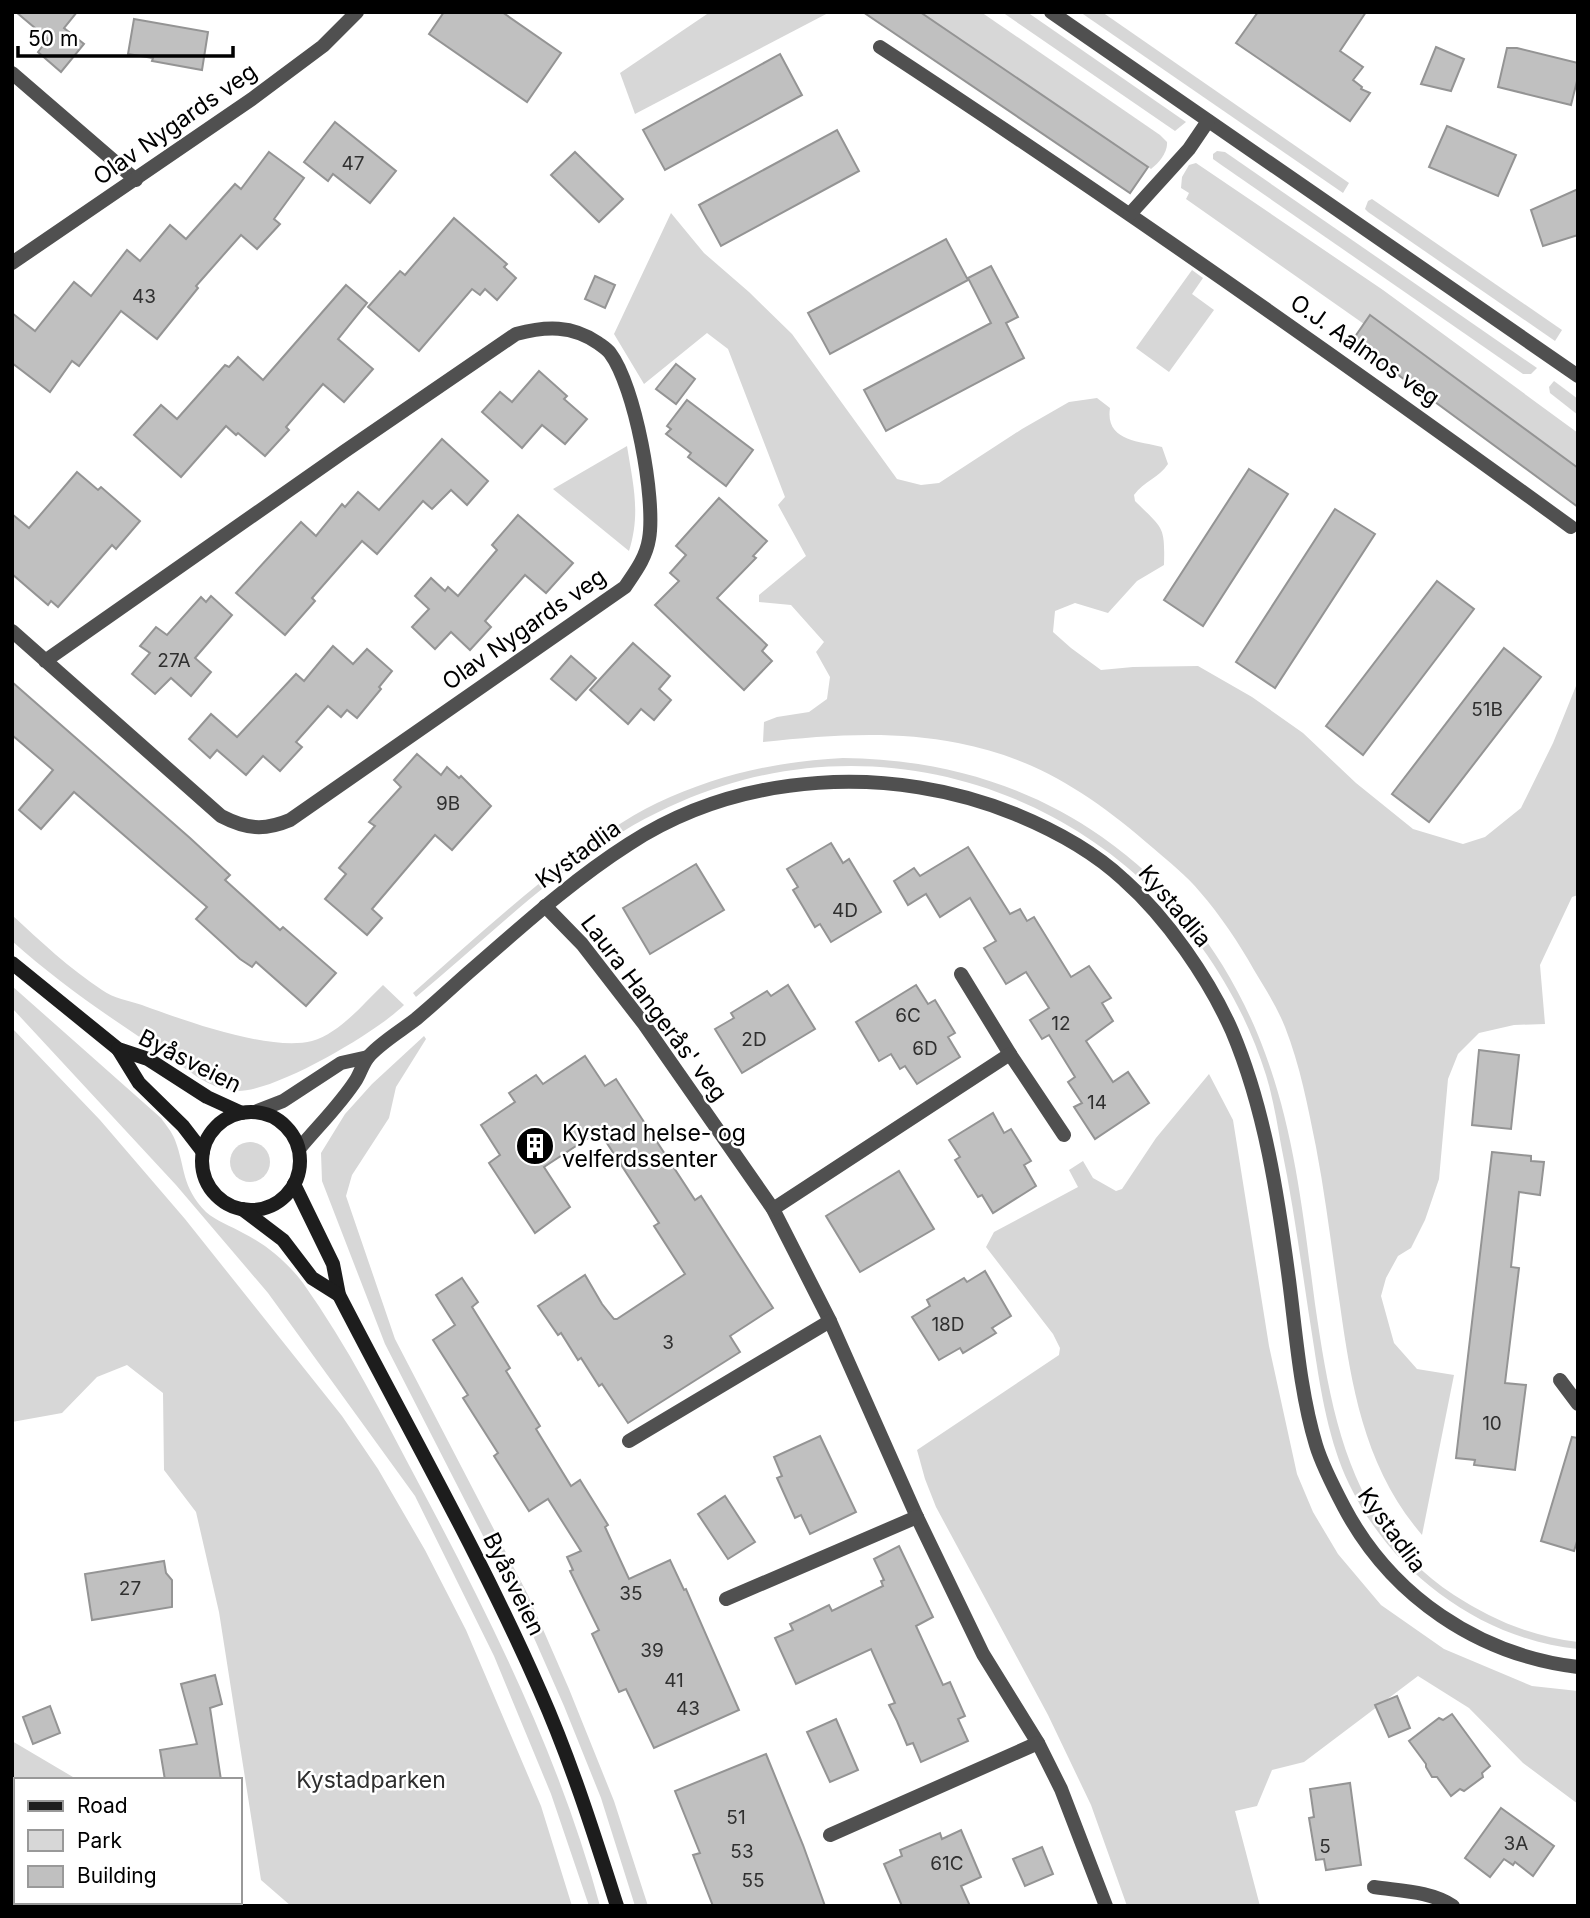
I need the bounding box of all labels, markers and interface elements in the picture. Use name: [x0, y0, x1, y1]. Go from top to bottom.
scale bar: [18, 14, 233, 58]
text: 50 m: [28, 26, 78, 51]
street label: Olav Nygards veg: [88, 57, 262, 191]
house number: 47: [341, 152, 365, 175]
house number: 43: [132, 285, 156, 308]
street label: O.J. Aalmos veg: [1285, 288, 1445, 412]
street label: Olav Nygards veg: [437, 562, 611, 696]
house number: 27A: [157, 649, 191, 672]
house number: 51B: [1471, 698, 1503, 721]
house number: 9B: [436, 792, 460, 815]
street label: Kystadlia: [530, 814, 626, 894]
street label: Kystadlia: [1133, 859, 1217, 953]
house number: 4D: [832, 899, 858, 922]
street label: Laura Hangerås' veg: [575, 909, 733, 1107]
house number: 6C: [895, 1004, 921, 1027]
house number: 12: [1051, 1012, 1071, 1035]
street label: Byåsveien: [134, 1023, 246, 1099]
house number: 2D: [741, 1028, 767, 1051]
house number: 6D: [912, 1037, 938, 1060]
house number: 14: [1087, 1091, 1107, 1114]
place label: Kystad helse- og velferdssenter: [562, 1119, 746, 1173]
building icon: Kystad helse- og velferdssenter: [514, 1125, 556, 1167]
house number: 18D: [931, 1313, 965, 1336]
house number: 3: [662, 1331, 674, 1354]
house number: 10: [1482, 1412, 1502, 1435]
street label: Kystadlia: [1352, 1482, 1432, 1578]
street label: Byåsveien: [477, 1528, 551, 1640]
house number: 27: [119, 1577, 141, 1600]
house number: 35: [619, 1582, 643, 1605]
house number: 39: [640, 1639, 664, 1662]
house number: 41: [664, 1669, 684, 1692]
house number: 43: [676, 1697, 700, 1720]
park label: Kystadparken: [296, 1766, 446, 1794]
legend: [14, 1778, 242, 1904]
text: Road: [77, 1793, 128, 1818]
house number: 51: [726, 1806, 746, 1829]
text: Park: [77, 1828, 122, 1853]
house number: 3A: [1504, 1832, 1528, 1855]
house number: 5: [1319, 1835, 1331, 1858]
house number: 53: [730, 1840, 754, 1863]
house number: 61C: [930, 1852, 964, 1875]
text: Building: [77, 1863, 157, 1888]
house number: 55: [741, 1869, 765, 1892]

